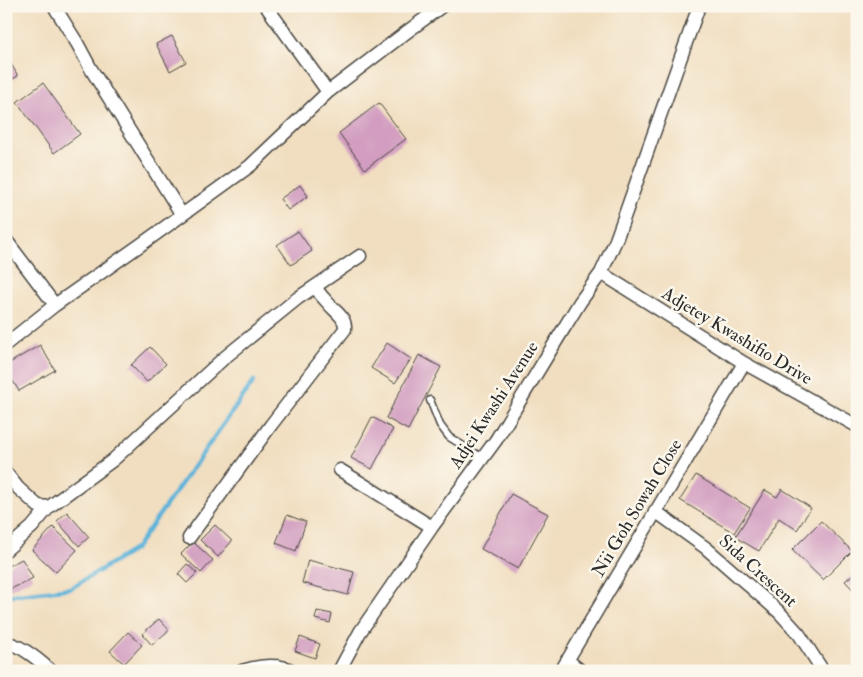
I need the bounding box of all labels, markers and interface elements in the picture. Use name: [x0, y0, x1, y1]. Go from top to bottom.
street label: Adjetey Kwashifio Drive: [657, 281, 817, 390]
street label: Adjei Kwashi Avenue: [444, 337, 544, 474]
street label: Nii Goh Sowah Close: [587, 435, 687, 581]
street label: Sida Crescent: [714, 530, 802, 612]

